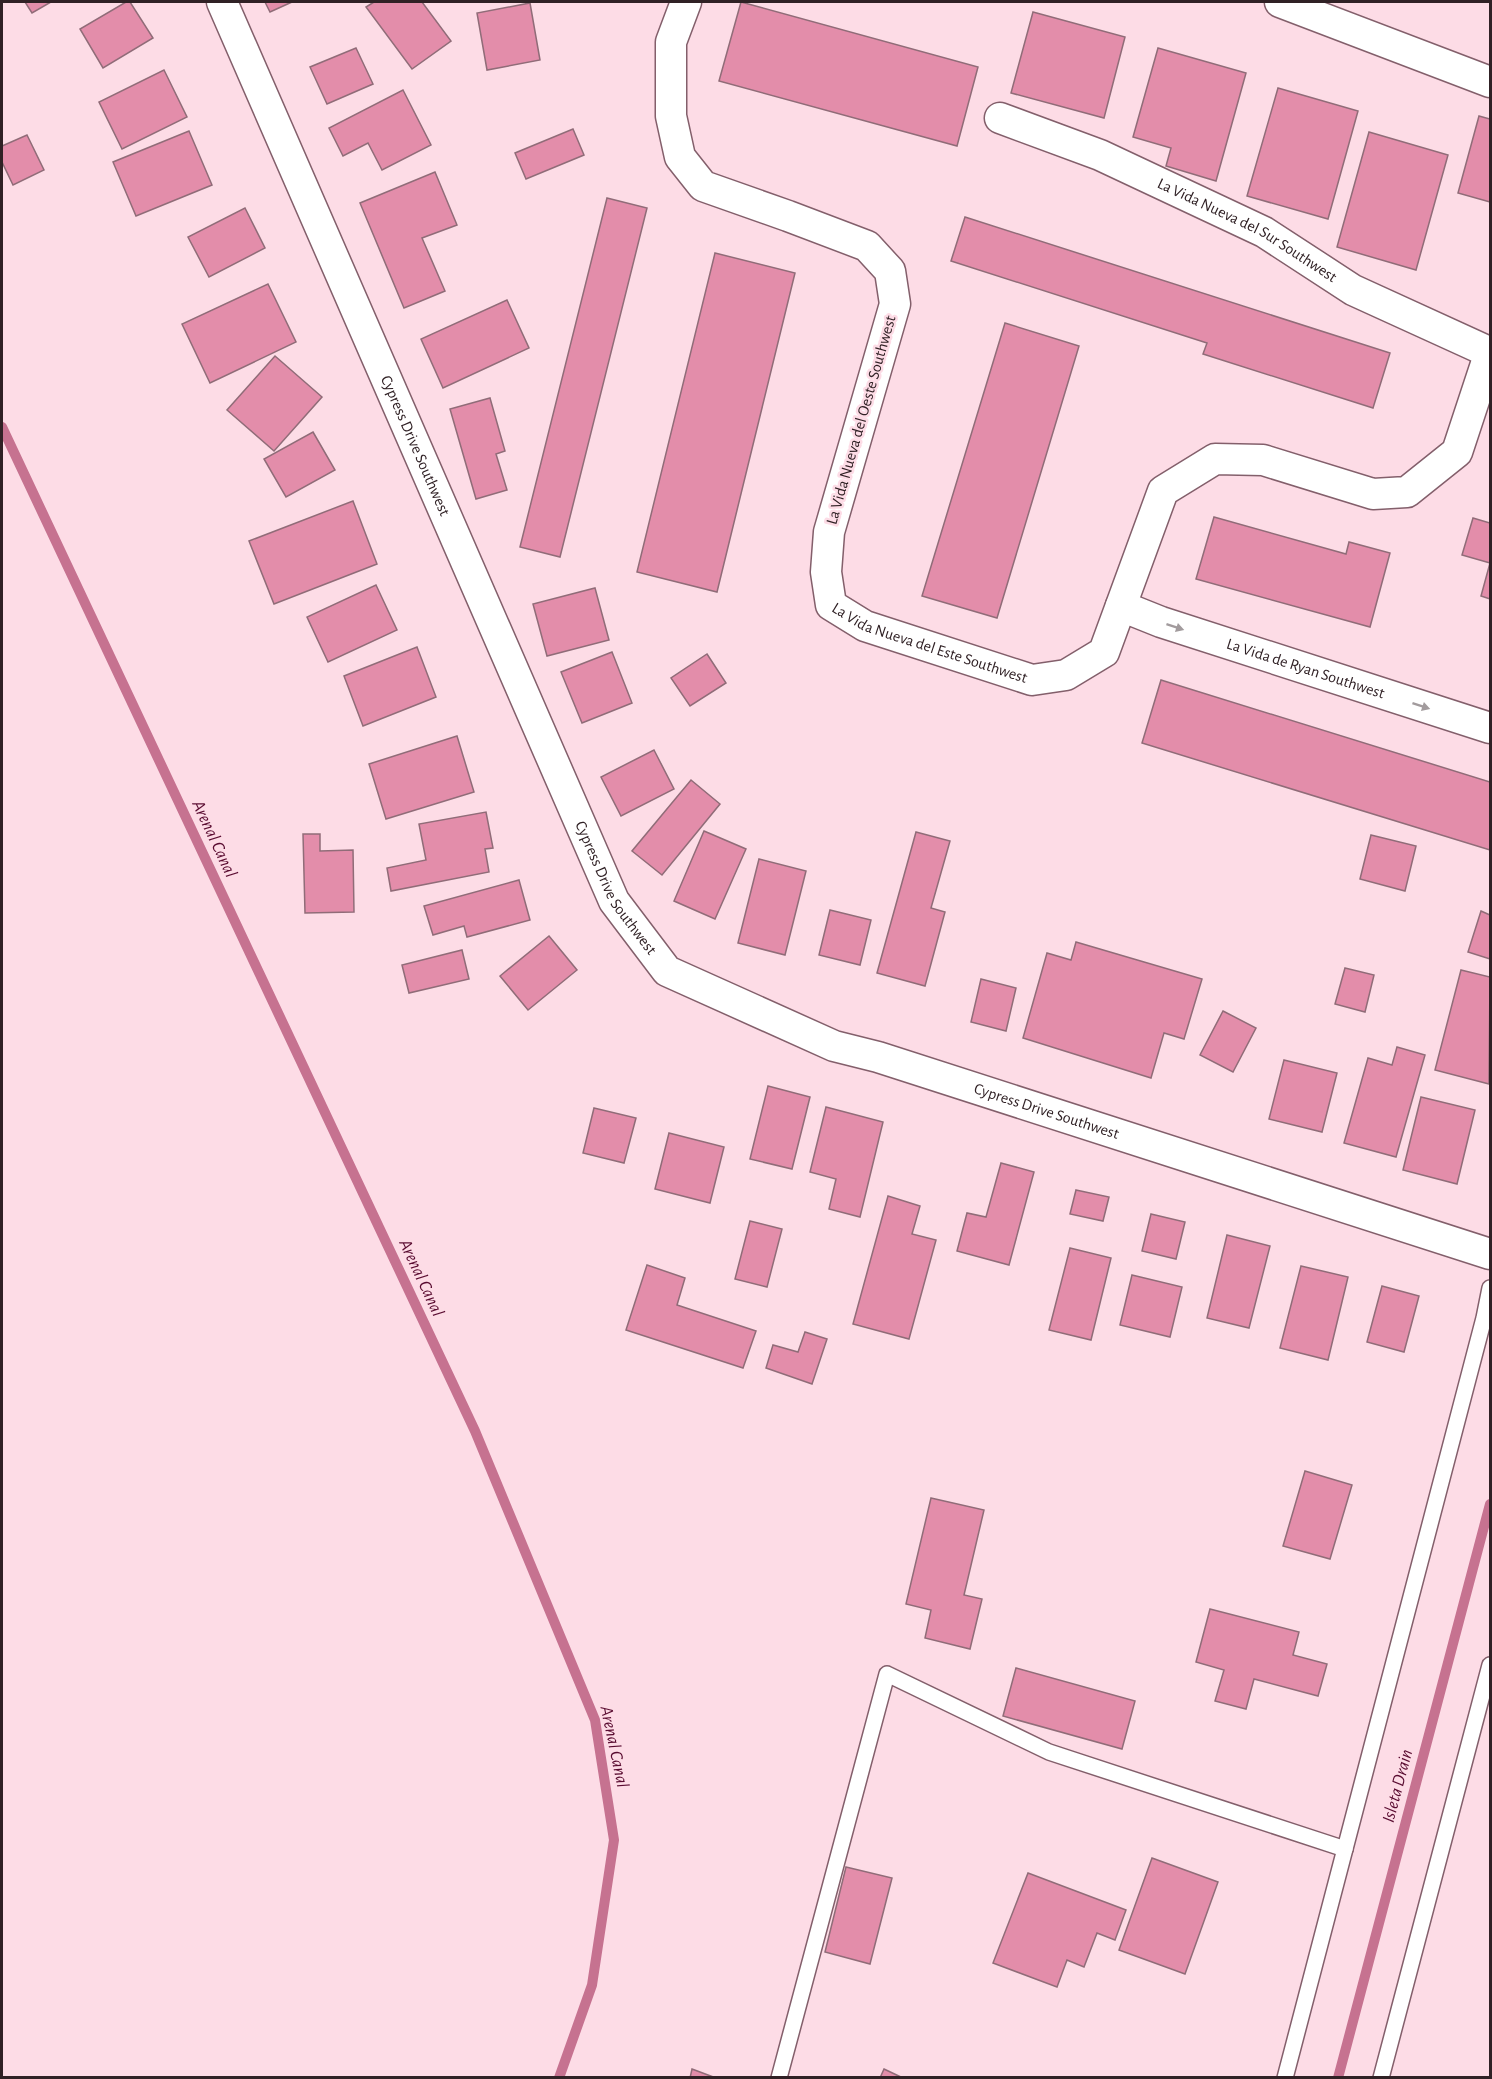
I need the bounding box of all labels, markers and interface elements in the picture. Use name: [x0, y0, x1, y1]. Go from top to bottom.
street label: La Vida Nueva del Sur Southwest: [1155, 175, 1340, 285]
street label: La Vida Nueva del Oeste Southwest: [823, 314, 899, 526]
street label: Cypress Drive Southwest: [378, 373, 453, 518]
street label: La Vida Nueva del Este Southwest: [829, 600, 1029, 686]
one-way arrow: [1166, 622, 1184, 632]
street label: La Vida de Ryan Southwest: [1225, 636, 1387, 701]
one-way arrow: [1412, 701, 1430, 711]
water label: Arenal Canal: [188, 797, 240, 881]
street label: Cypress Drive Southwest: [572, 819, 660, 958]
street label: Cypress Drive Southwest: [972, 1080, 1121, 1142]
water label: Arenal Canal: [395, 1236, 447, 1320]
water label: Arenal Canal: [596, 1703, 631, 1790]
water label: Isleta Drain: [1380, 1748, 1416, 1824]

